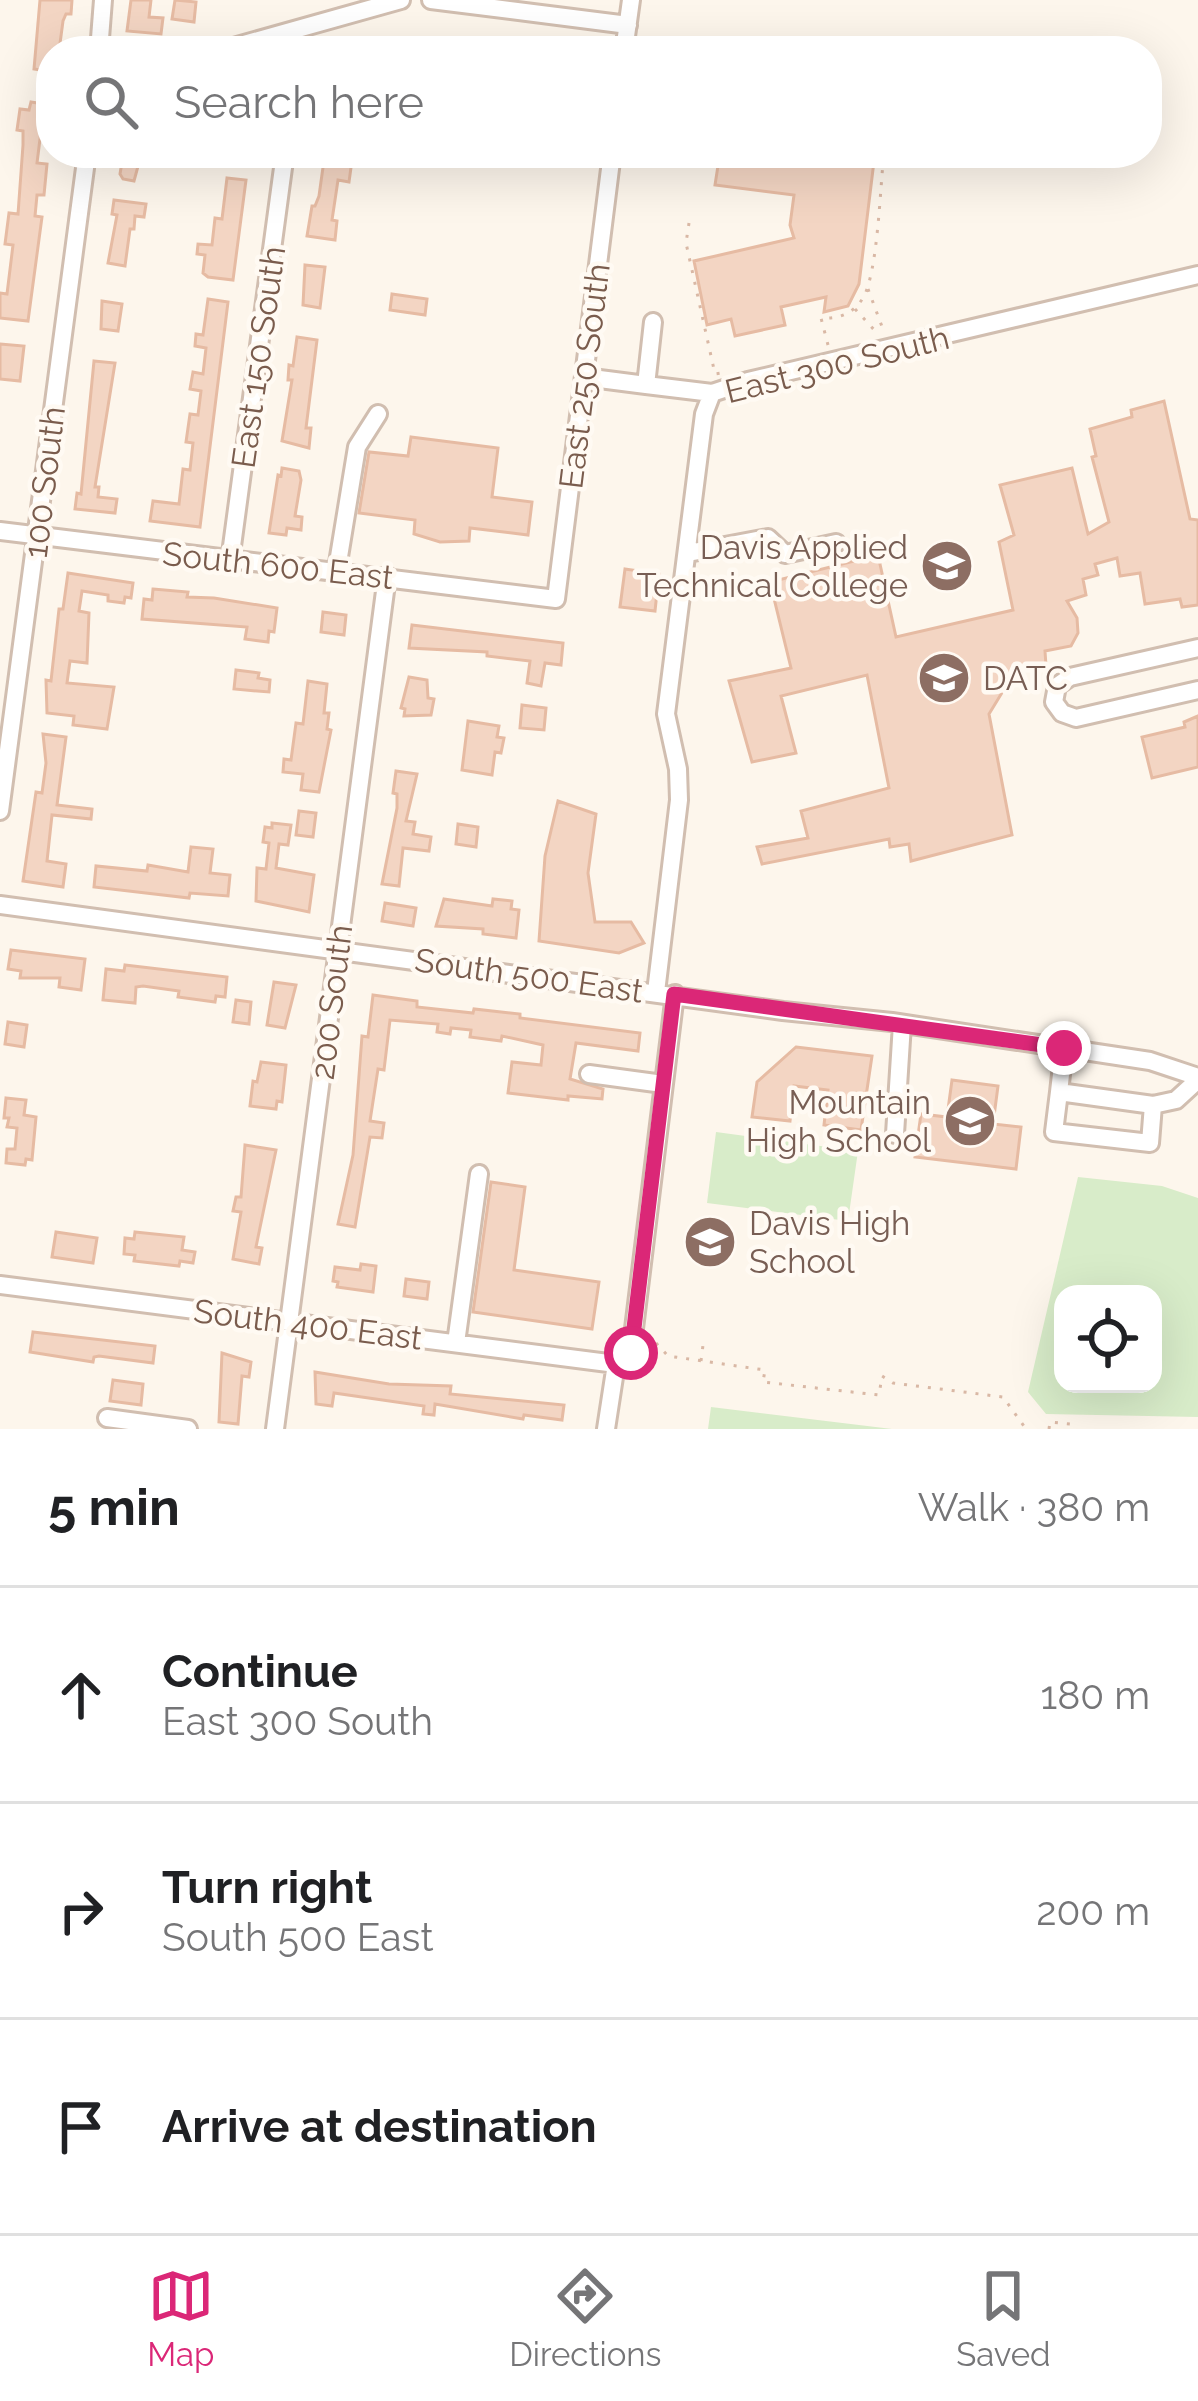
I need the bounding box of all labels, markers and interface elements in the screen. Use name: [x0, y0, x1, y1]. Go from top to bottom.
search box: [36, 36, 1162, 168]
icon: search: [78, 69, 144, 135]
text: Search here: [174, 76, 424, 129]
street label: East 150 South: [224, 244, 293, 471]
street label: East 250 South: [551, 261, 618, 491]
street label: East 300 South: [721, 318, 953, 411]
street label: 100 South: [16, 404, 73, 560]
place label: Davis Applied Technical College: [637, 528, 908, 605]
street label: South 600 East: [161, 534, 395, 597]
school or university icon: Davis Applied Technical College: [919, 538, 975, 594]
school or university icon: DATC: [916, 650, 972, 706]
place label: DATC: [983, 659, 1068, 698]
street label: 200 South: [303, 922, 360, 1082]
street label: South 500 East: [412, 940, 645, 1011]
route end: [1037, 1021, 1091, 1075]
place label: Mountain High School: [746, 1083, 932, 1160]
school or university icon: Mountain High School: [942, 1093, 998, 1149]
place label: Davis High School: [749, 1204, 910, 1281]
school or university icon: Davis High School: [682, 1214, 738, 1270]
map controls: [1054, 1285, 1162, 1393]
button: locate: [1054, 1285, 1162, 1393]
street label: South 400 East: [192, 1291, 424, 1358]
route start: [604, 1326, 658, 1380]
text: 5 min: [48, 1477, 180, 1537]
text: Walk · 380 m: [918, 1484, 1150, 1530]
text: Continue: [162, 1645, 358, 1698]
icon: ahead: [48, 1662, 114, 1728]
text: 180 m: [1041, 1672, 1150, 1718]
text: East 300 South: [162, 1698, 433, 1744]
text: Turn right: [162, 1861, 372, 1914]
icon: right: [48, 1878, 114, 1944]
text: 200 m: [1036, 1888, 1150, 1934]
text: South 500 East: [162, 1914, 434, 1960]
icon: arrive: [48, 2094, 114, 2160]
text: Arrive at destination: [162, 2100, 597, 2153]
tab: Map: [147, 2263, 214, 2374]
tab: Directions: [509, 2263, 662, 2374]
tab: Saved: [956, 2263, 1051, 2374]

